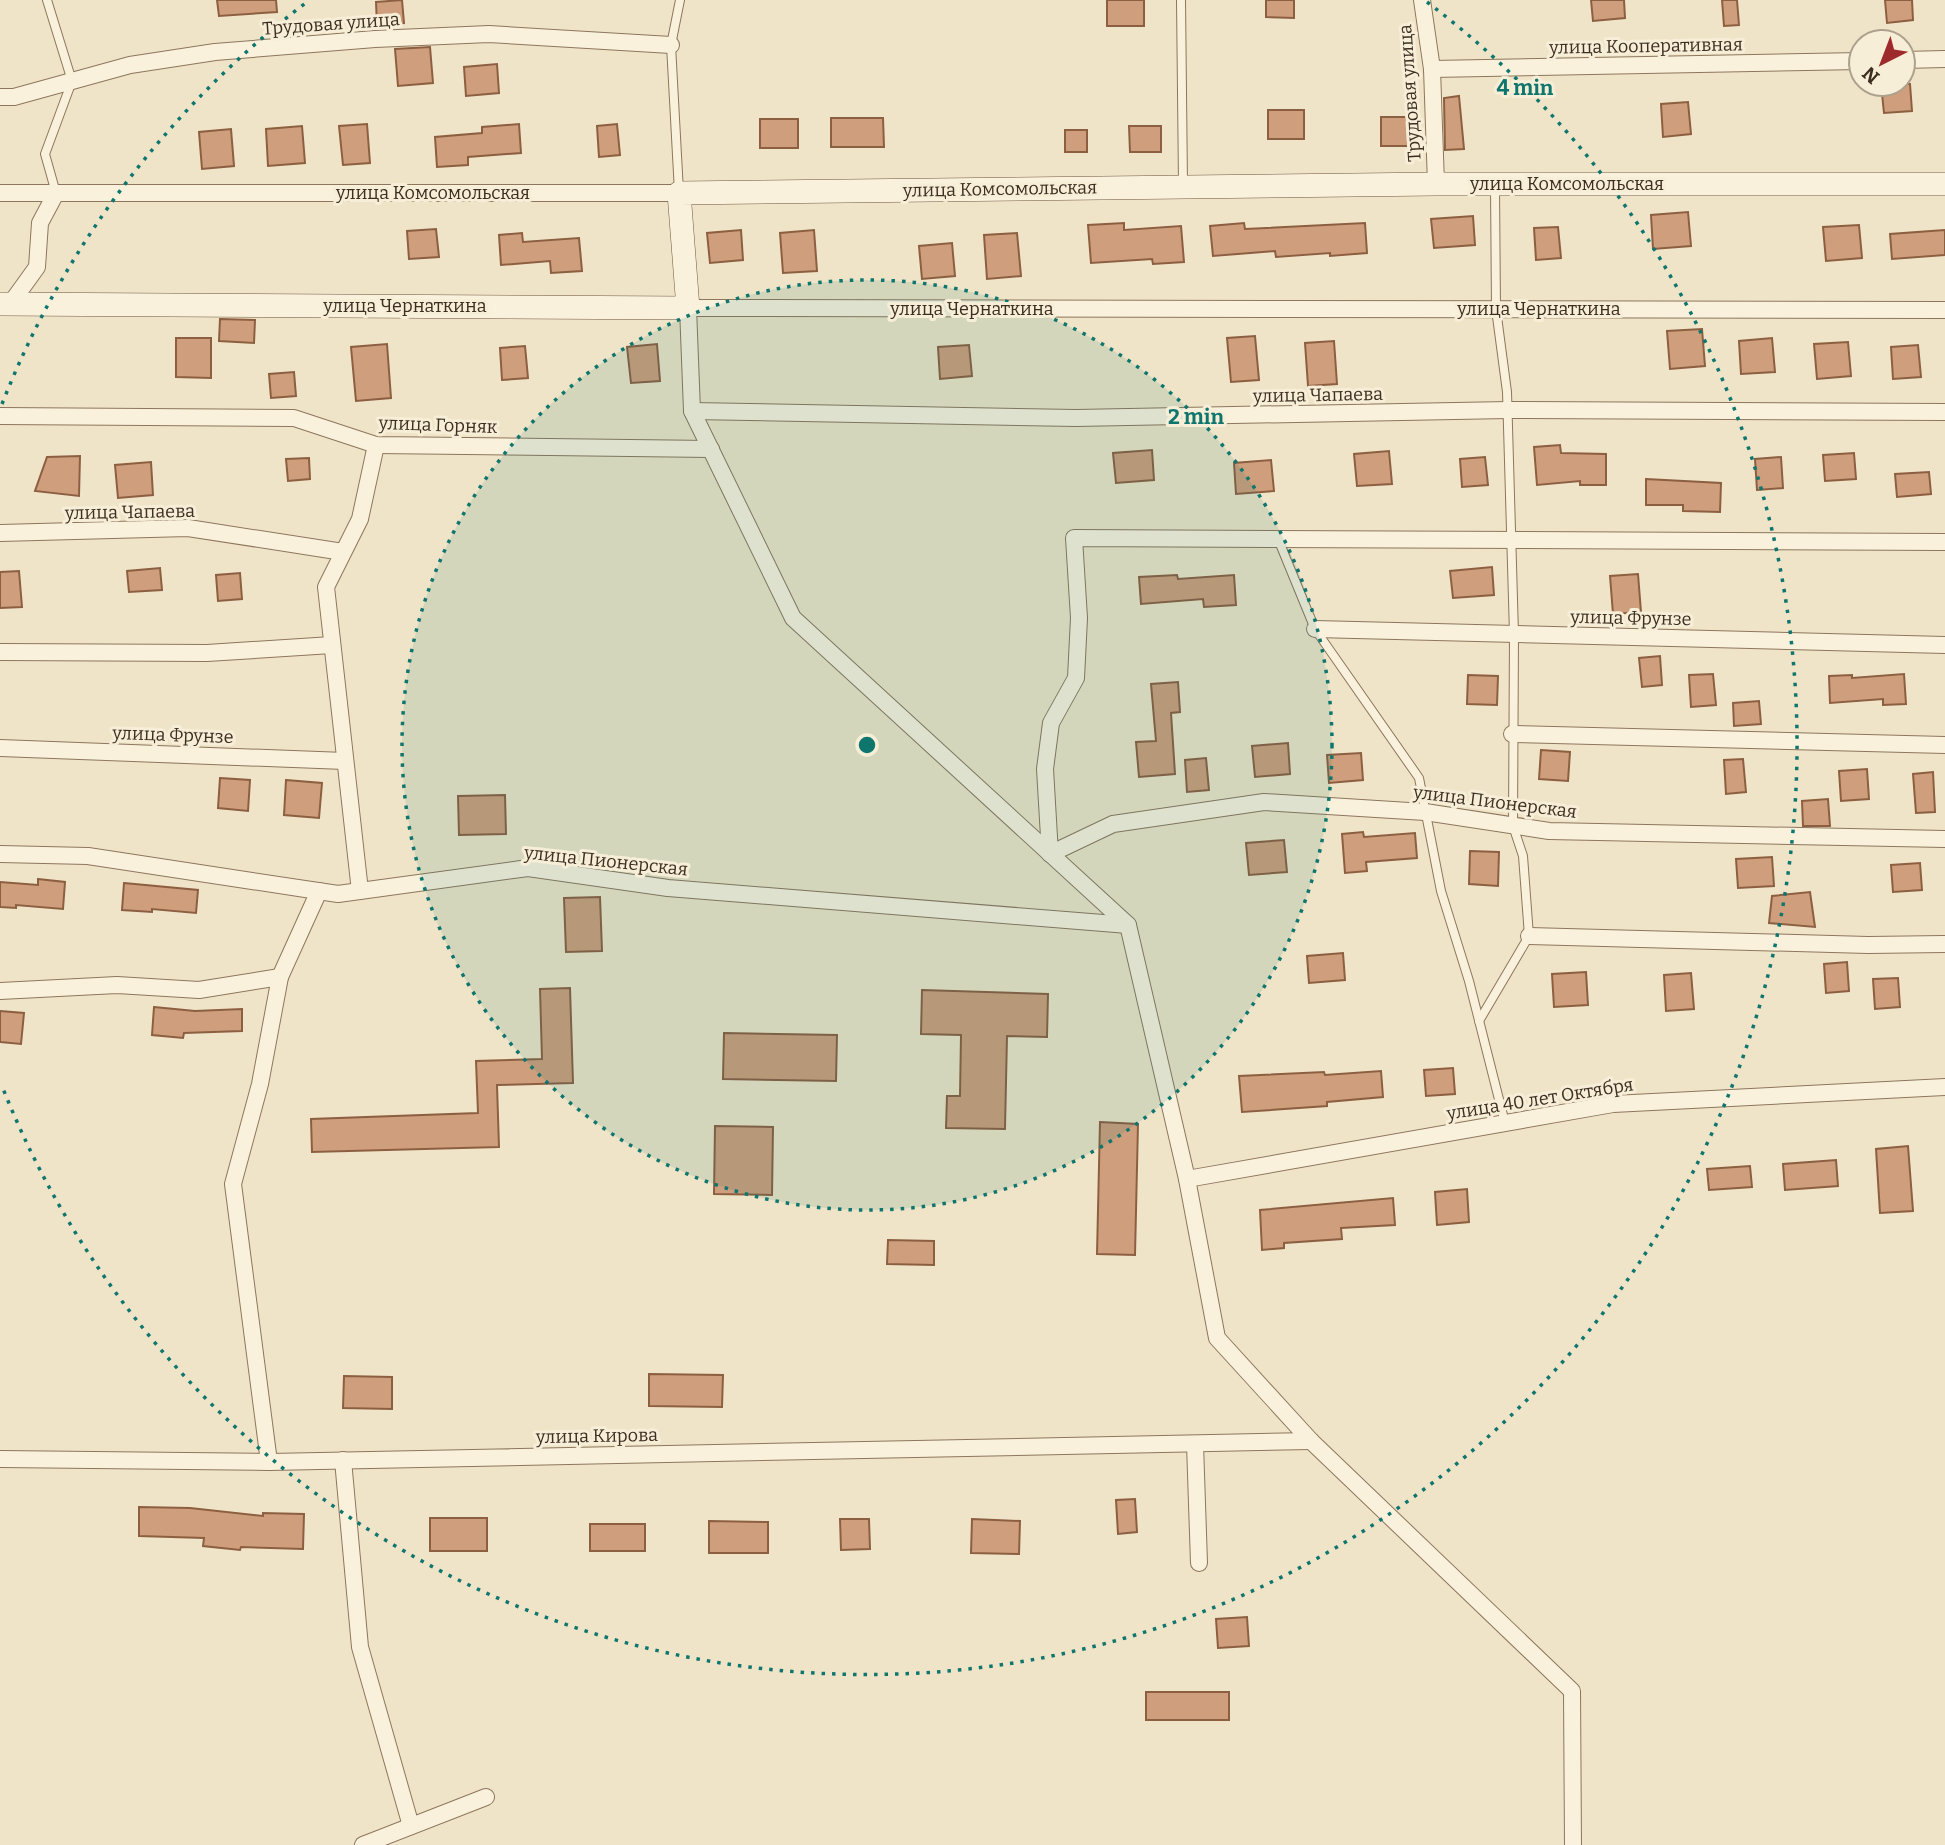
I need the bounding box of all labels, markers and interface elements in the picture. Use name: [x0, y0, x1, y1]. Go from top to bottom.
street label: Трудовая улица: [262, 8, 401, 40]
street label: Трудовая улица: [1394, 23, 1426, 162]
north arrow: [1847, 28, 1917, 98]
street label: улица Кооперативная: [1548, 33, 1743, 59]
text: N: [1858, 62, 1884, 89]
text: 4 min: [1497, 75, 1554, 101]
street label: улица Комсомольская: [1469, 173, 1664, 195]
street label: улица Комсомольская: [902, 176, 1097, 202]
street label: улица Комсомольская: [335, 182, 530, 204]
street label: улица Чернаткина: [322, 295, 487, 317]
street label: улица Чернаткина: [889, 298, 1054, 320]
street label: улица Чернаткина: [1456, 298, 1621, 320]
street label: улица Чапаева: [1252, 383, 1383, 407]
text: 2 min: [1168, 404, 1224, 430]
street label: улица Горняк: [377, 412, 498, 438]
street label: улица Чапаева: [64, 500, 195, 524]
street label: улица Фрунзе: [1569, 606, 1692, 630]
street label: улица Фрунзе: [111, 722, 234, 748]
centre of rings: [855, 733, 879, 757]
street label: улица Пионерская: [1411, 781, 1578, 823]
street label: улица Пионерская: [522, 841, 689, 881]
street label: улица 40 лет Октября: [1444, 1073, 1635, 1125]
street label: улица Кирова: [535, 1424, 658, 1448]

